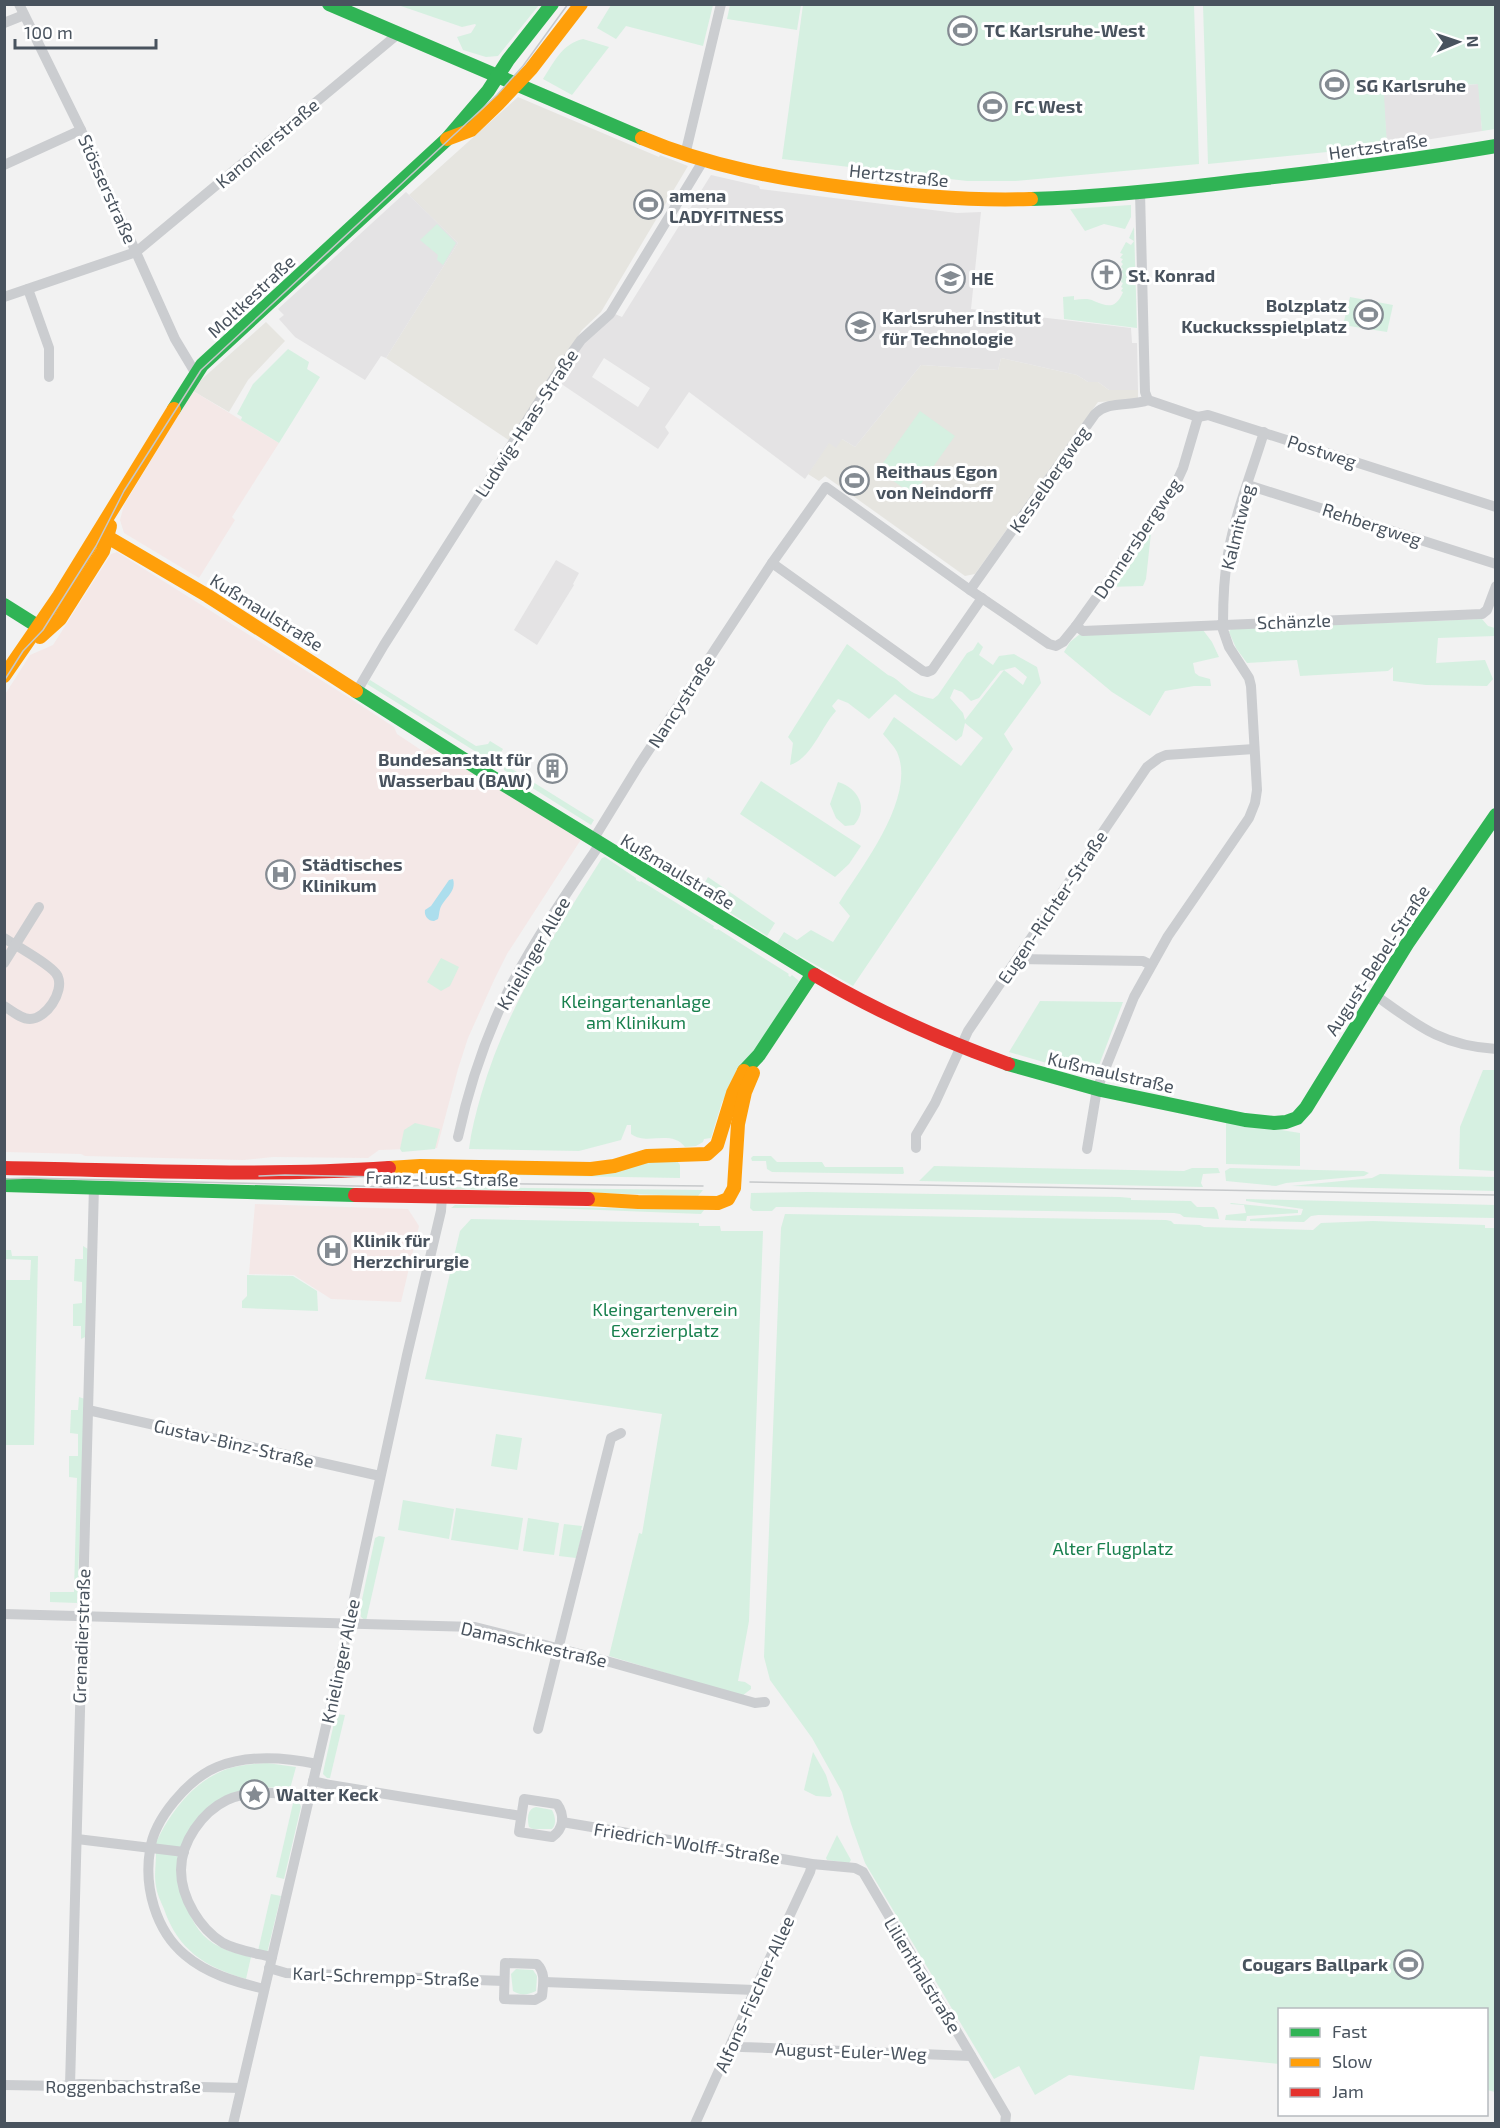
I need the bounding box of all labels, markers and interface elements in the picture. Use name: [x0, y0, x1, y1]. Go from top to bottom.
scale bar: [15, 12, 156, 50]
north arrow: [1428, 12, 1488, 72]
sports icon: TC Karlsruhe-West: [947, 14, 979, 46]
place label: TC Karlsruhe-West: [984, 19, 1146, 41]
text: 100 m: [24, 21, 73, 43]
text: N: [1464, 35, 1483, 48]
sports icon: SG Karlsruhe: [1319, 69, 1351, 101]
place label: SG Karlsruhe: [1356, 74, 1466, 96]
sports icon: FC West: [977, 90, 1009, 122]
street label: Kanonierstraße: [211, 93, 323, 193]
place label: FC West: [1014, 95, 1083, 117]
street label: Hertzstraße: [1327, 128, 1429, 164]
street label: Stösserstraße: [74, 131, 142, 247]
street label: Hertzstraße: [848, 159, 950, 191]
place label: amena LADYFITNESS: [669, 184, 784, 227]
sports icon: amena LADYFITNESS: [632, 189, 664, 221]
street label: Moltkestraße: [203, 250, 299, 342]
church icon: St. Konrad: [1091, 259, 1123, 291]
school or university icon: HE: [934, 262, 966, 294]
place label: St. Konrad: [1128, 264, 1215, 286]
place label: HE: [971, 267, 994, 289]
place label: Bolzplatz Kuckucksspielplatz: [1181, 294, 1347, 337]
sports icon: Bolzplatz Kuckucksspielplatz: [1352, 299, 1384, 331]
place label: Karlsruher Institut für Technologie: [882, 306, 1041, 349]
school or university icon: Karlsruher Institut für Technologie: [845, 311, 877, 343]
street label: Ludwig-Haas-Straße: [470, 345, 582, 501]
street label: Kesselbergweg: [1004, 422, 1094, 536]
street label: Postweg: [1285, 430, 1359, 472]
place label: Reithaus Egon von Neindorff: [876, 460, 997, 503]
sports icon: Reithaus Egon von Neindorff: [839, 465, 871, 497]
street label: Donnersbergweg: [1089, 474, 1185, 602]
street label: Kalmitweg: [1216, 482, 1258, 572]
street label: Rehbergweg: [1320, 498, 1424, 550]
street label: Kußmaulstraße: [206, 568, 328, 656]
street label: Schänzle: [1257, 609, 1331, 633]
street label: Nancystraße: [643, 650, 719, 752]
place label: Bundesanstalt für Wasserbau (BAW): [378, 748, 532, 791]
building icon: Bundesanstalt für Wasserbau (BAW): [537, 753, 569, 785]
street label: Eugen-Richter-Straße: [993, 826, 1111, 988]
street label: Kußmaulstraße: [617, 828, 739, 914]
place label: Städtisches Klinikum: [302, 853, 402, 896]
hospital icon: Städtisches Klinikum: [265, 858, 297, 890]
street label: August-Bebel-Straße: [1320, 881, 1434, 1039]
street label: Knielinger Allee: [492, 893, 574, 1013]
park label: Kleingartenanlage am Klinikum: [561, 990, 711, 1033]
street label: Kußmaulstraße: [1046, 1047, 1176, 1097]
street label: Franz-Lust-Straße: [365, 1166, 519, 1190]
place label: Klinik für Herzchirurgie: [353, 1229, 469, 1272]
hospital icon: Klinik für Herzchirurgie: [316, 1234, 348, 1266]
park label: Kleingartenverein Exerzierplatz: [592, 1298, 738, 1341]
street label: Gustav-Binz-Straße: [152, 1414, 316, 1472]
park label: Alter Flugplatz: [1053, 1537, 1173, 1559]
street label: Grenadierstraße: [68, 1568, 94, 1704]
street label: Knielinger Allee: [316, 1597, 364, 1725]
street label: Damaschkestraße: [459, 1616, 609, 1672]
place icon: Walter Keck: [239, 1778, 271, 1810]
place label: Walter Keck: [276, 1783, 379, 1805]
street label: Friedrich-Wolff-Straße: [592, 1817, 782, 1869]
street label: Alfons-Fischer-Allee: [710, 1912, 798, 2076]
street label: Lilienthalstraße: [880, 1913, 966, 2037]
sports icon: Cougars Ballpark: [1393, 1948, 1425, 1980]
place label: Cougars Ballpark: [1242, 1953, 1388, 1975]
street label: Karl-Schrempp-Straße: [292, 1962, 480, 1990]
legend: [1278, 2008, 1488, 2116]
text: Fast: [1332, 2020, 1367, 2042]
street label: August-Euler-Weg: [775, 2037, 927, 2065]
text: Slow: [1332, 2050, 1373, 2072]
street label: Roggenbachstraße: [45, 2075, 201, 2097]
text: Jam: [1332, 2080, 1364, 2102]

